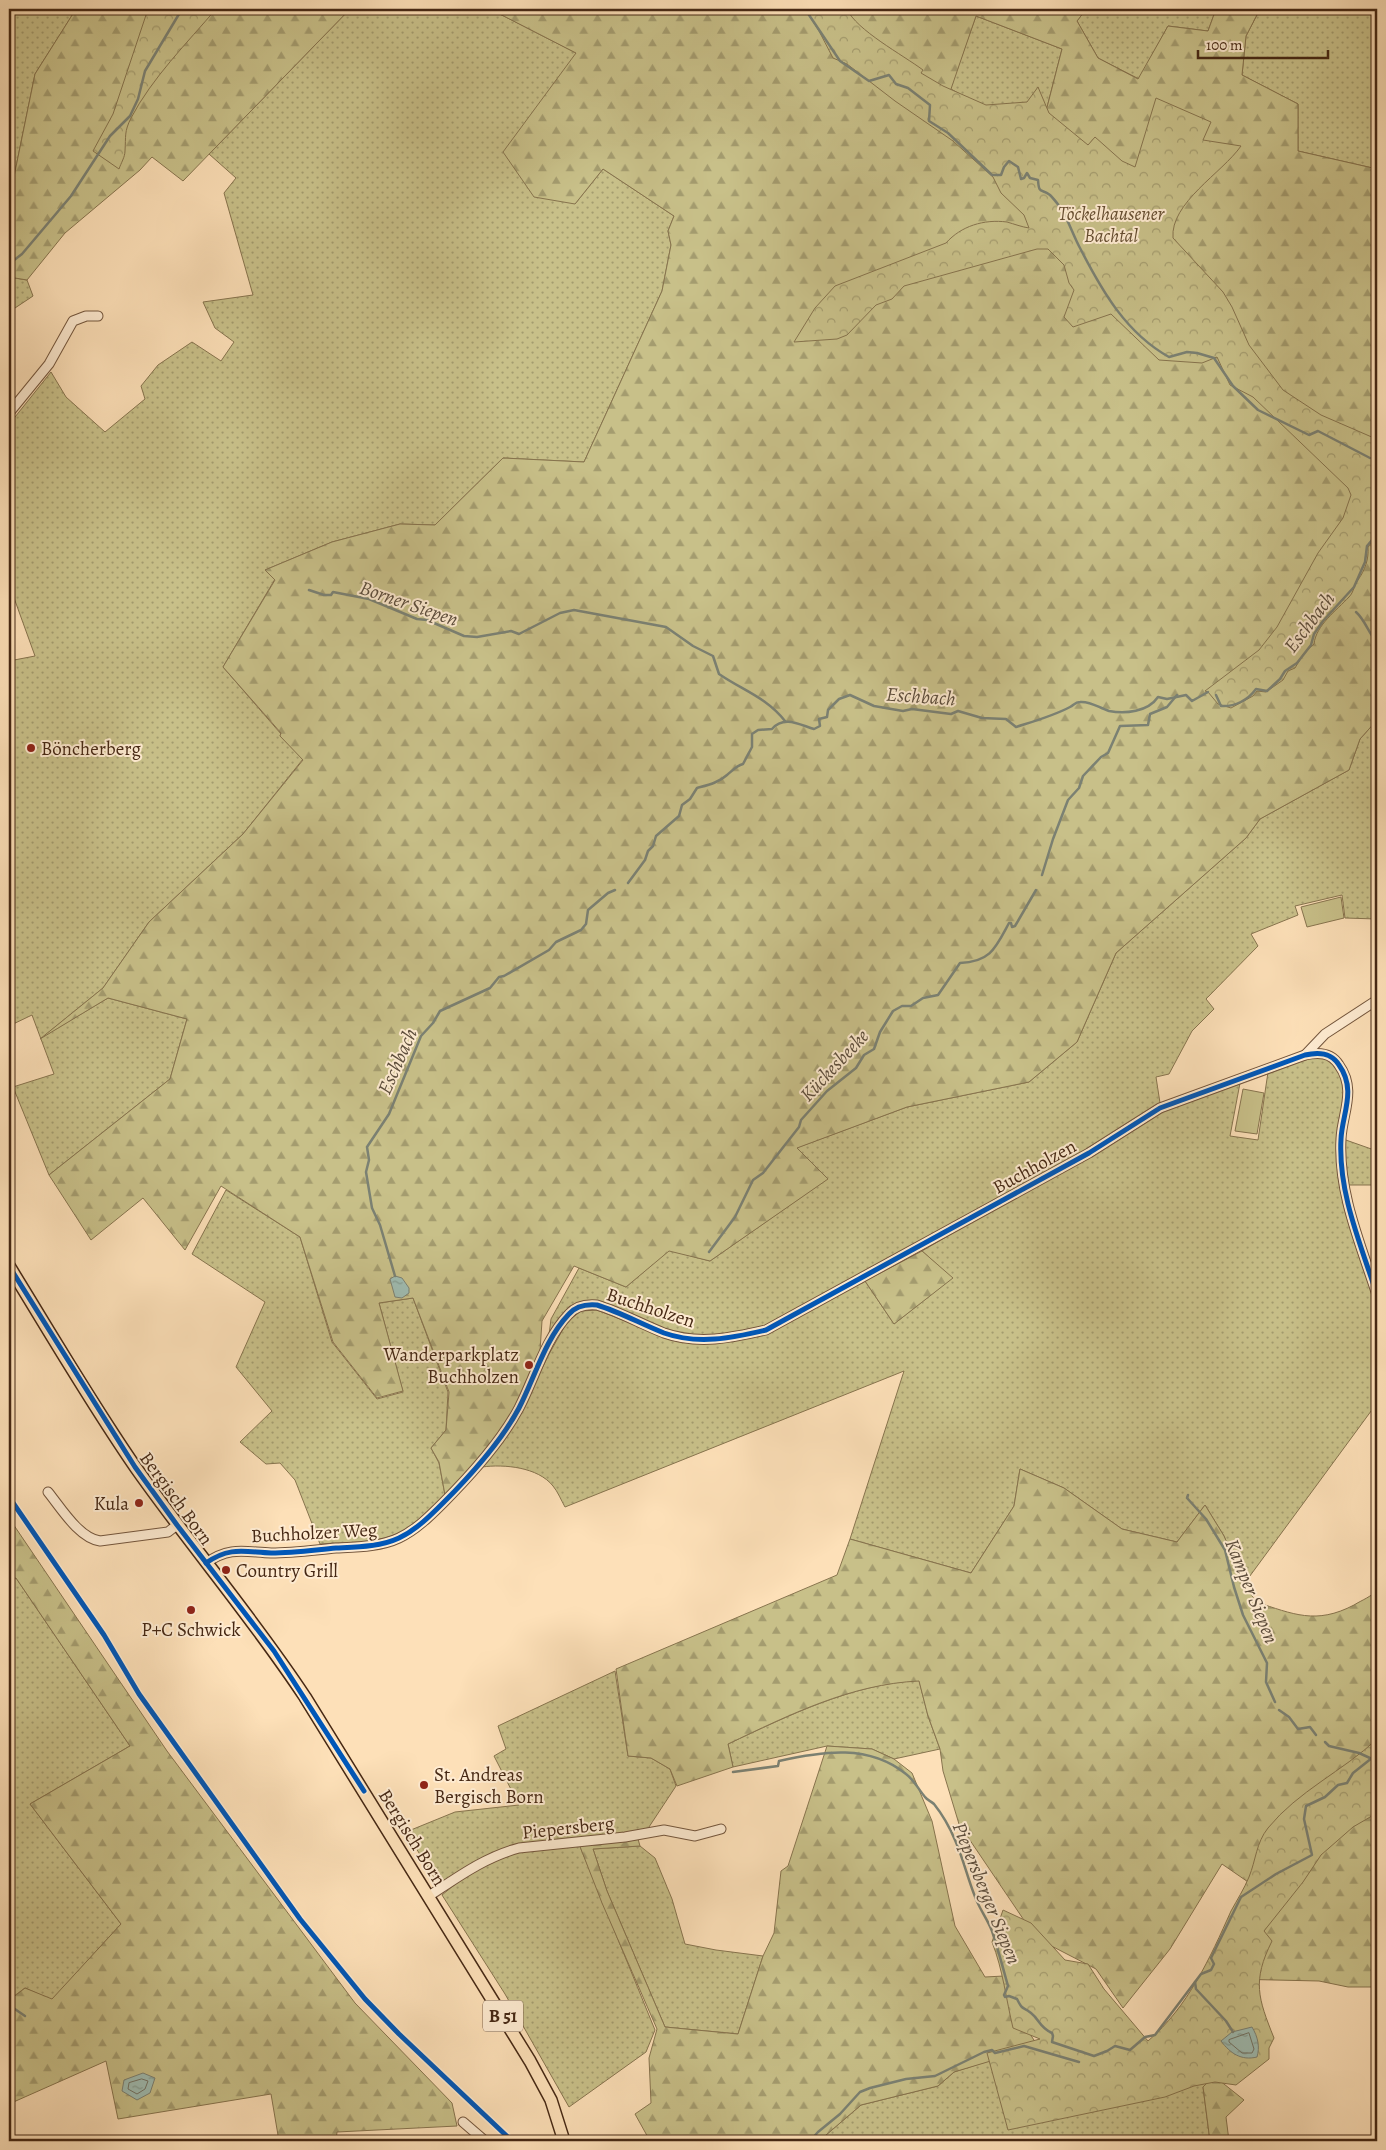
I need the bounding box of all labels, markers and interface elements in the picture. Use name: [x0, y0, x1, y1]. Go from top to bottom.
scale bar: [1198, 28, 1328, 60]
text: 100 m: [1206, 35, 1243, 55]
park label: Töckelhausener Bachtal: [1058, 201, 1165, 249]
water label: Borner Siepen: [356, 574, 462, 633]
water label: Eschbach: [1278, 586, 1341, 658]
water label: Eschbach: [885, 681, 957, 712]
place label: Böncherberg: [41, 736, 141, 762]
marker: Böncherberg: [25, 742, 37, 754]
water label: Kückesbeeke: [794, 1023, 875, 1107]
water label: Eschbach: [371, 1024, 424, 1099]
street label: Buchholzen: [988, 1133, 1081, 1200]
street label: Buchholzen: [603, 1281, 698, 1334]
place label: Wanderparkplatz Buchholzen: [382, 1342, 519, 1390]
marker: Wanderparkplatz Buchholzen: [523, 1359, 535, 1371]
street label: Bergisch Born: [133, 1447, 219, 1551]
place label: Kula: [94, 1491, 129, 1517]
marker: Kula: [133, 1497, 145, 1509]
street label: Buchholzer Weg: [250, 1517, 378, 1549]
water label: Kamper Siepen: [1218, 1535, 1285, 1648]
place label: Country Grill: [236, 1558, 338, 1584]
marker: Country Grill: [220, 1564, 232, 1576]
marker: P+C Schwick: [185, 1604, 197, 1616]
place label: P+C Schwick: [141, 1617, 241, 1643]
place label: St. Andreas Bergisch Born: [434, 1762, 544, 1810]
marker: St. Andreas Bergisch Born: [418, 1779, 430, 1791]
street label: Bergisch Born: [372, 1784, 452, 1891]
street label: Piepersberg: [521, 1810, 616, 1846]
water label: Piepersberger Siepen: [946, 1818, 1027, 1968]
road number: B 51: [483, 2000, 523, 2032]

